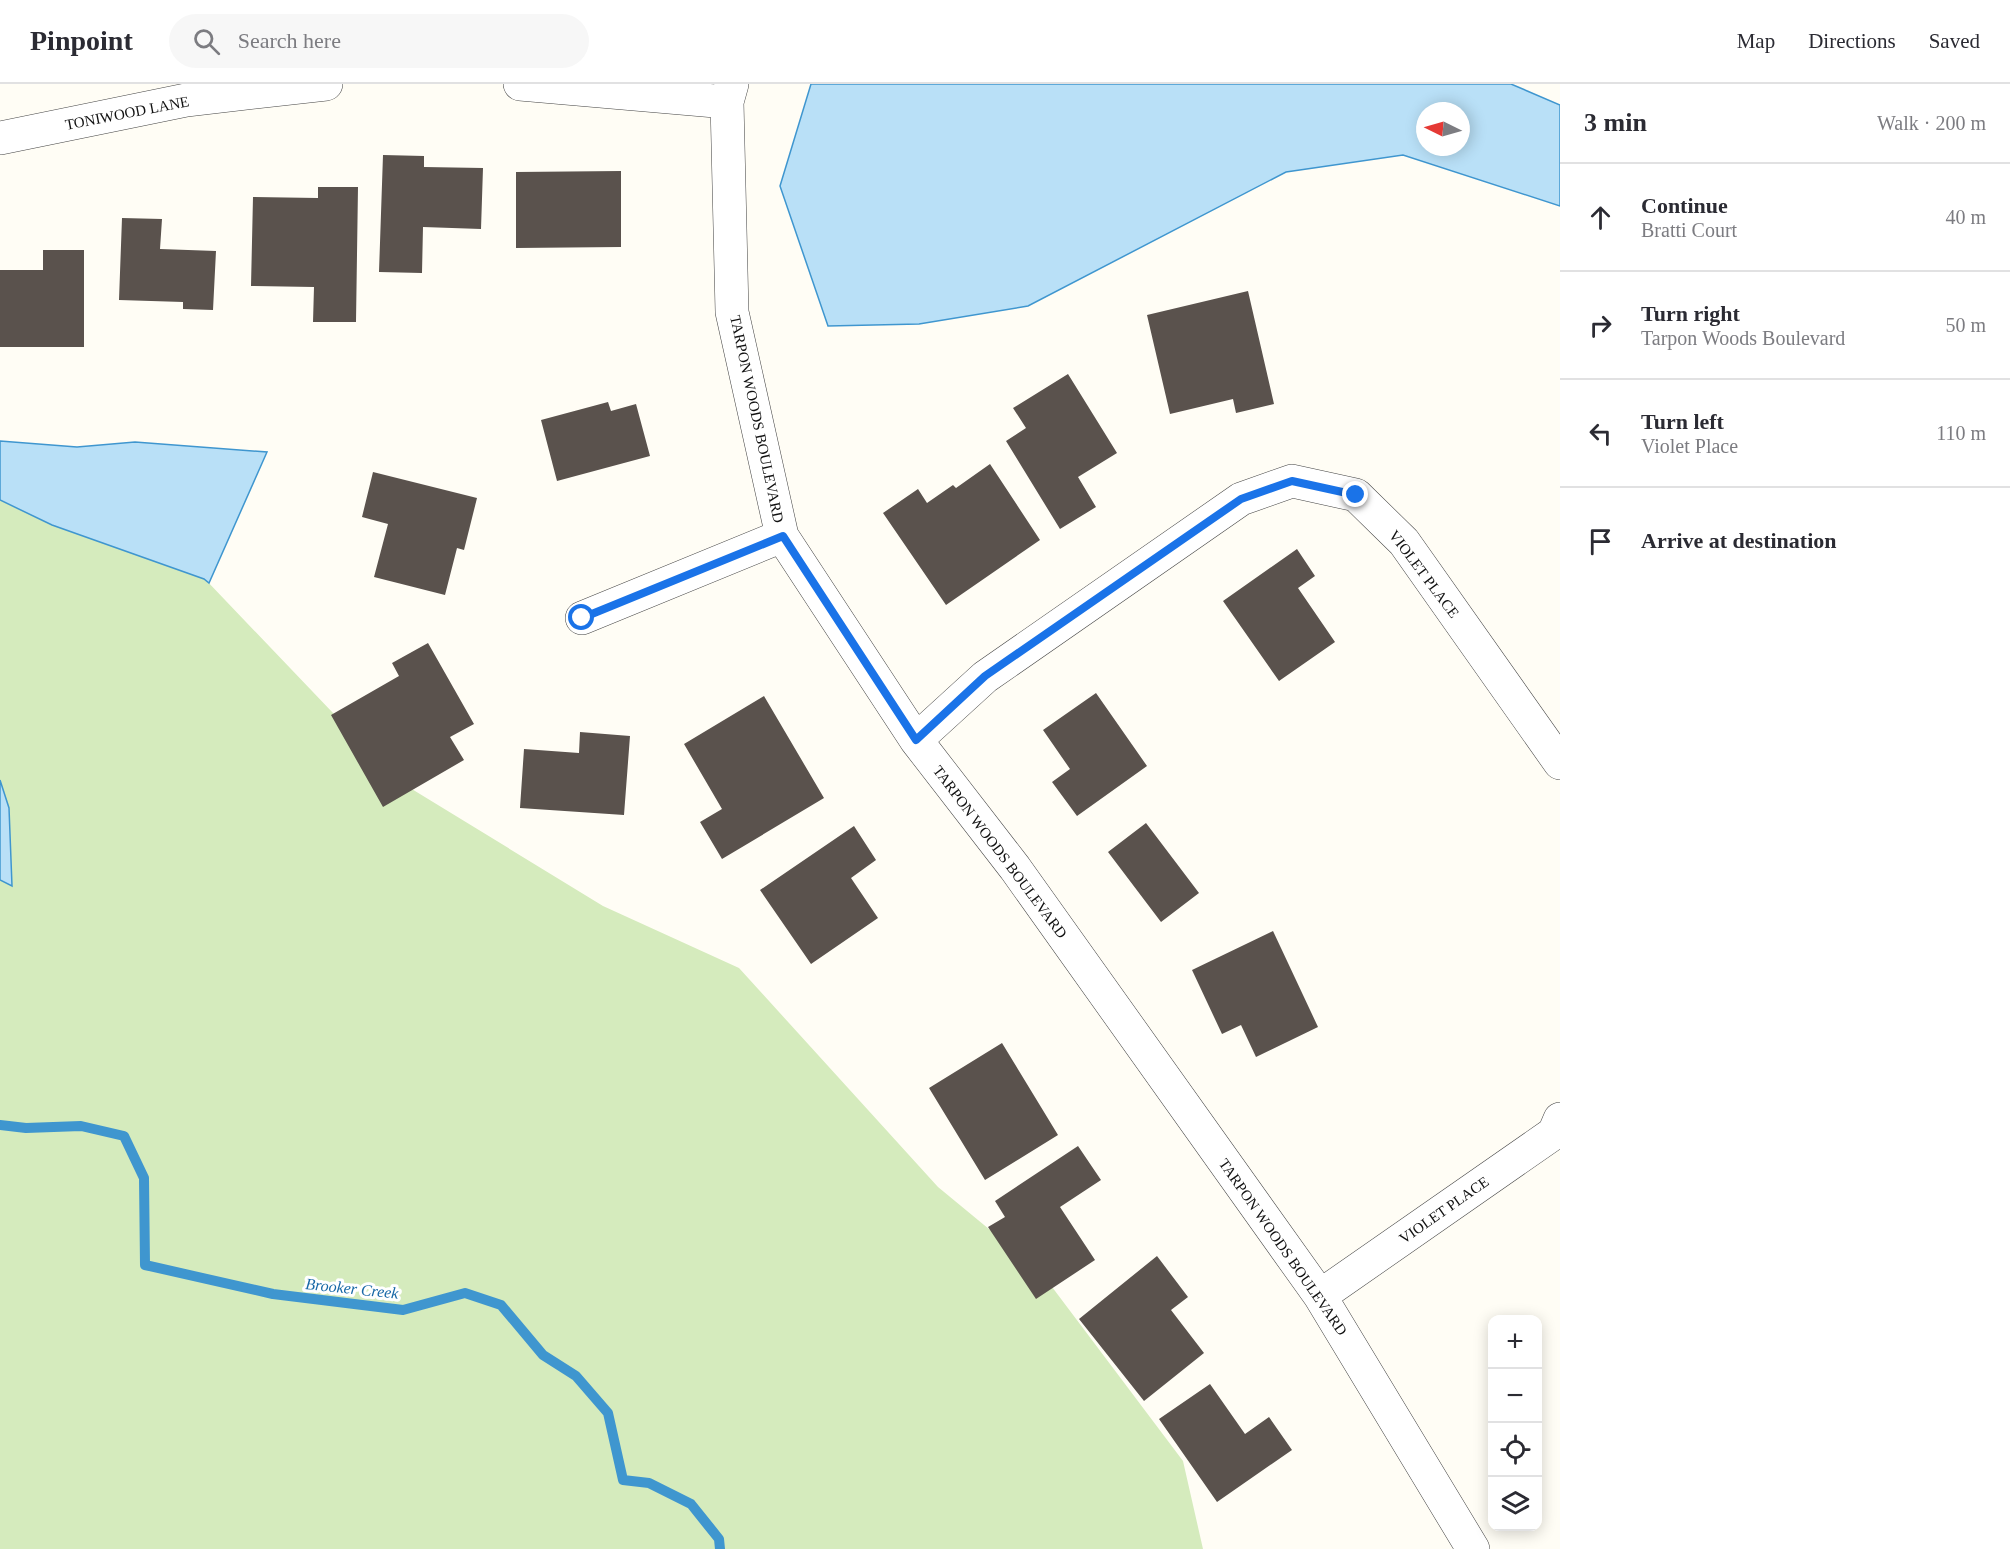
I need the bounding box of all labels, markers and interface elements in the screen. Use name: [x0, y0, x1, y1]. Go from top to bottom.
search box: [169, 14, 589, 68]
text: Pinpoint: [30, 25, 133, 56]
icon: search: [190, 25, 223, 58]
text: Search here: [238, 28, 341, 53]
text: Map: [1737, 29, 1775, 53]
text: Directions: [1808, 29, 1896, 53]
text: Saved: [1929, 29, 1980, 53]
street label: TONIWOOD LANE: [64, 93, 190, 133]
north arrow: [1416, 102, 1470, 156]
text: 3 min: [1584, 108, 1647, 137]
text: Walk · 200 m: [1877, 112, 1986, 134]
text: Continue: [1641, 193, 1728, 218]
icon: ahead: [1584, 201, 1617, 234]
text: 40 m: [1945, 206, 1986, 228]
text: Bratti Court: [1641, 219, 1737, 241]
text: Turn right: [1641, 301, 1740, 326]
icon: right: [1584, 309, 1617, 342]
street label: TARPON WOODS BOULEVARD: [727, 314, 787, 524]
text: 50 m: [1945, 314, 1986, 336]
text: Tarpon Woods Boulevard: [1641, 327, 1845, 349]
text: Turn left: [1641, 409, 1724, 434]
icon: left: [1584, 417, 1617, 450]
text: 110 m: [1936, 422, 1986, 444]
text: Violet Place: [1641, 435, 1738, 457]
route end: [1342, 481, 1368, 507]
icon: arrive: [1584, 525, 1617, 558]
street label: VIOLET PLACE: [1386, 527, 1462, 621]
text: Arrive at destination: [1641, 528, 1837, 553]
route start: [568, 604, 594, 630]
street label: TARPON WOODS BOULEVARD: [930, 763, 1070, 941]
street label: TARPON WOODS BOULEVARD: [1216, 1156, 1350, 1338]
street label: VIOLET PLACE: [1396, 1173, 1492, 1247]
water label: Brooker Creek: [305, 1275, 400, 1302]
map controls: [1488, 1315, 1542, 1531]
button: +: [1488, 1315, 1542, 1369]
button: −: [1488, 1369, 1542, 1423]
button: locate: [1488, 1423, 1542, 1477]
button: layers: [1488, 1477, 1542, 1531]

